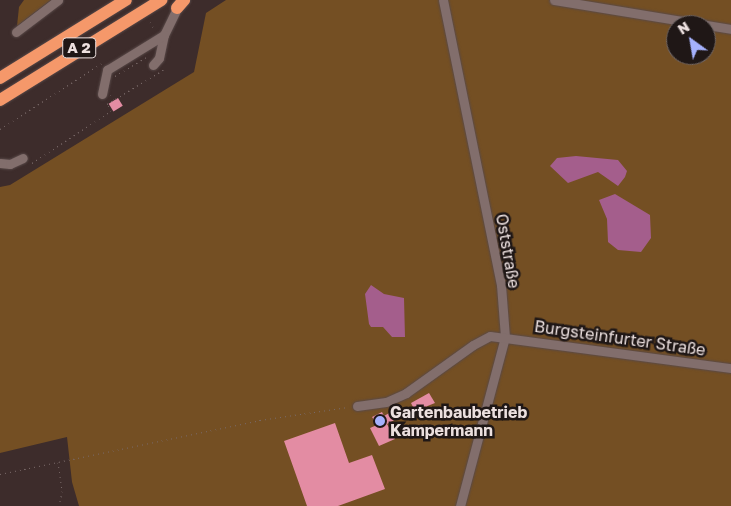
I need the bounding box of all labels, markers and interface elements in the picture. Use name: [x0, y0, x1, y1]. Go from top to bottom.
north arrow: [666, 15, 716, 65]
text: N: [674, 18, 692, 38]
road number: A 2: [62, 36, 96, 60]
street label: Oststraße: [492, 212, 524, 290]
street label: Burgsteinfurter Straße: [533, 316, 707, 360]
place label: Gartenbaubetrieb Kampermann: [390, 402, 527, 440]
marker: Gartenbaubetrieb Kampermann: [374, 415, 386, 427]

